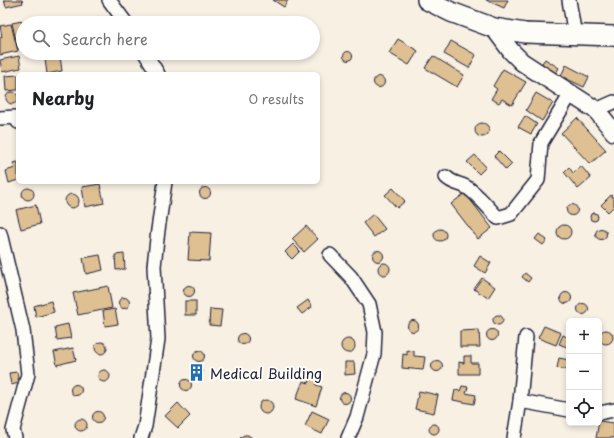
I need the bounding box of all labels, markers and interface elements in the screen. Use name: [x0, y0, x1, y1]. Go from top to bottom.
search box: [16, 16, 320, 60]
icon: search: [30, 27, 52, 49]
text: Search here: [62, 27, 148, 50]
text: Nearby: [32, 85, 94, 111]
text: 0 results: [249, 89, 304, 108]
map controls: [566, 318, 602, 426]
button: +: [566, 318, 602, 354]
button: −: [566, 354, 602, 390]
building icon: Medical Building: [187, 363, 207, 383]
place label: Medical Building: [210, 363, 322, 384]
button: locate: [566, 390, 602, 426]

